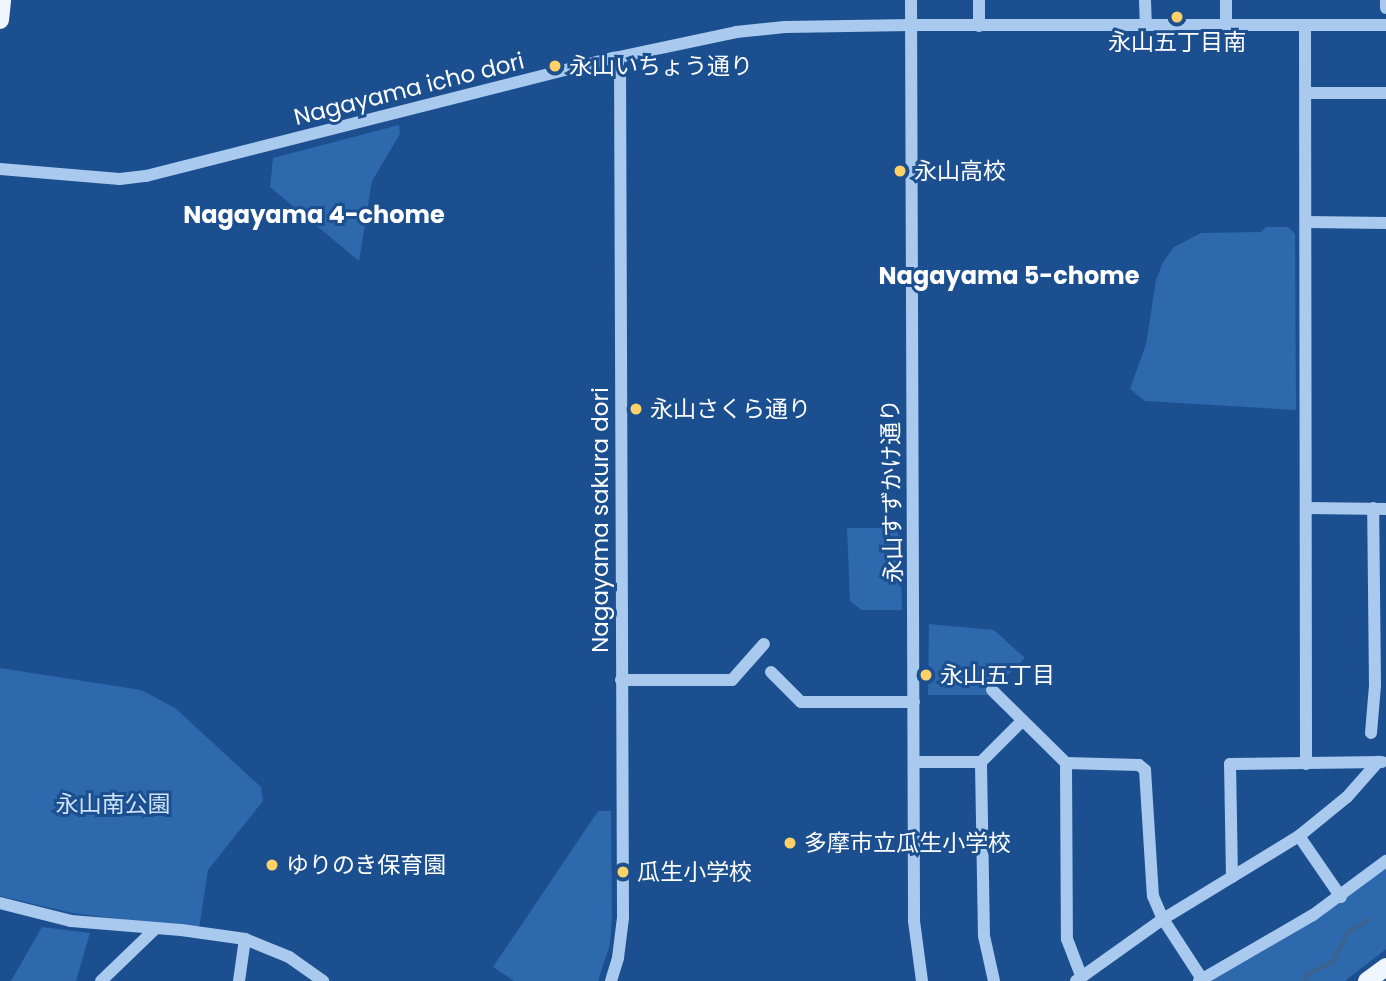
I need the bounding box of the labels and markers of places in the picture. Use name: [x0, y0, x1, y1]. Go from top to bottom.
marker: 永山五丁目南: [1169, 9, 1185, 25]
place label: 永山五丁目南: [1108, 28, 1246, 56]
place label: 永山いちょう通り: [569, 52, 753, 80]
marker: 永山いちょう通り: [547, 58, 563, 74]
place label: 永山高校: [914, 157, 1006, 185]
marker: 永山高校: [892, 163, 908, 179]
place label: 永山さくら通り: [650, 395, 811, 423]
marker: 永山さくら通り: [628, 401, 644, 417]
place label: 永山五丁目: [940, 661, 1055, 689]
marker: 永山五丁目: [918, 667, 934, 683]
place label: 多摩市立瓜生小学校: [804, 829, 1011, 857]
marker: 多摩市立瓜生小学校: [782, 835, 798, 851]
place label: ゆりのき保育園: [286, 851, 447, 879]
marker: ゆりのき保育園: [264, 857, 280, 873]
place label: 瓜生小学校: [637, 858, 752, 886]
marker: 瓜生小学校: [615, 864, 631, 880]

